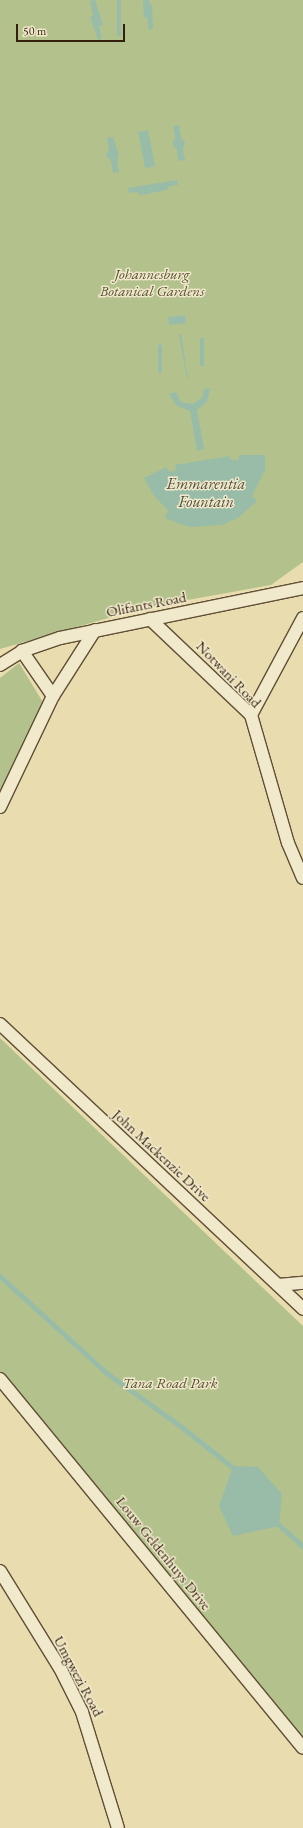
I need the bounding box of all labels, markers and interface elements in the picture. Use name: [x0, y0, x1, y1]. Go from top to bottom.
scale bar: [18, 16, 127, 42]
text: 50 m: [23, 23, 46, 39]
park label: Johannesburg Botanical Gardens: [100, 264, 204, 299]
water label: Emmarentia Fountain: [167, 474, 245, 512]
street label: Olifants Road: [105, 587, 187, 621]
street label: Notwani Road: [193, 637, 265, 711]
street label: John Mackenzie Drive: [109, 1105, 215, 1205]
park label: Tana Road Park: [123, 1374, 217, 1392]
street label: Louw Geldenhuys Drive: [113, 1492, 215, 1614]
street label: Umgwezi Road: [50, 1633, 108, 1719]

